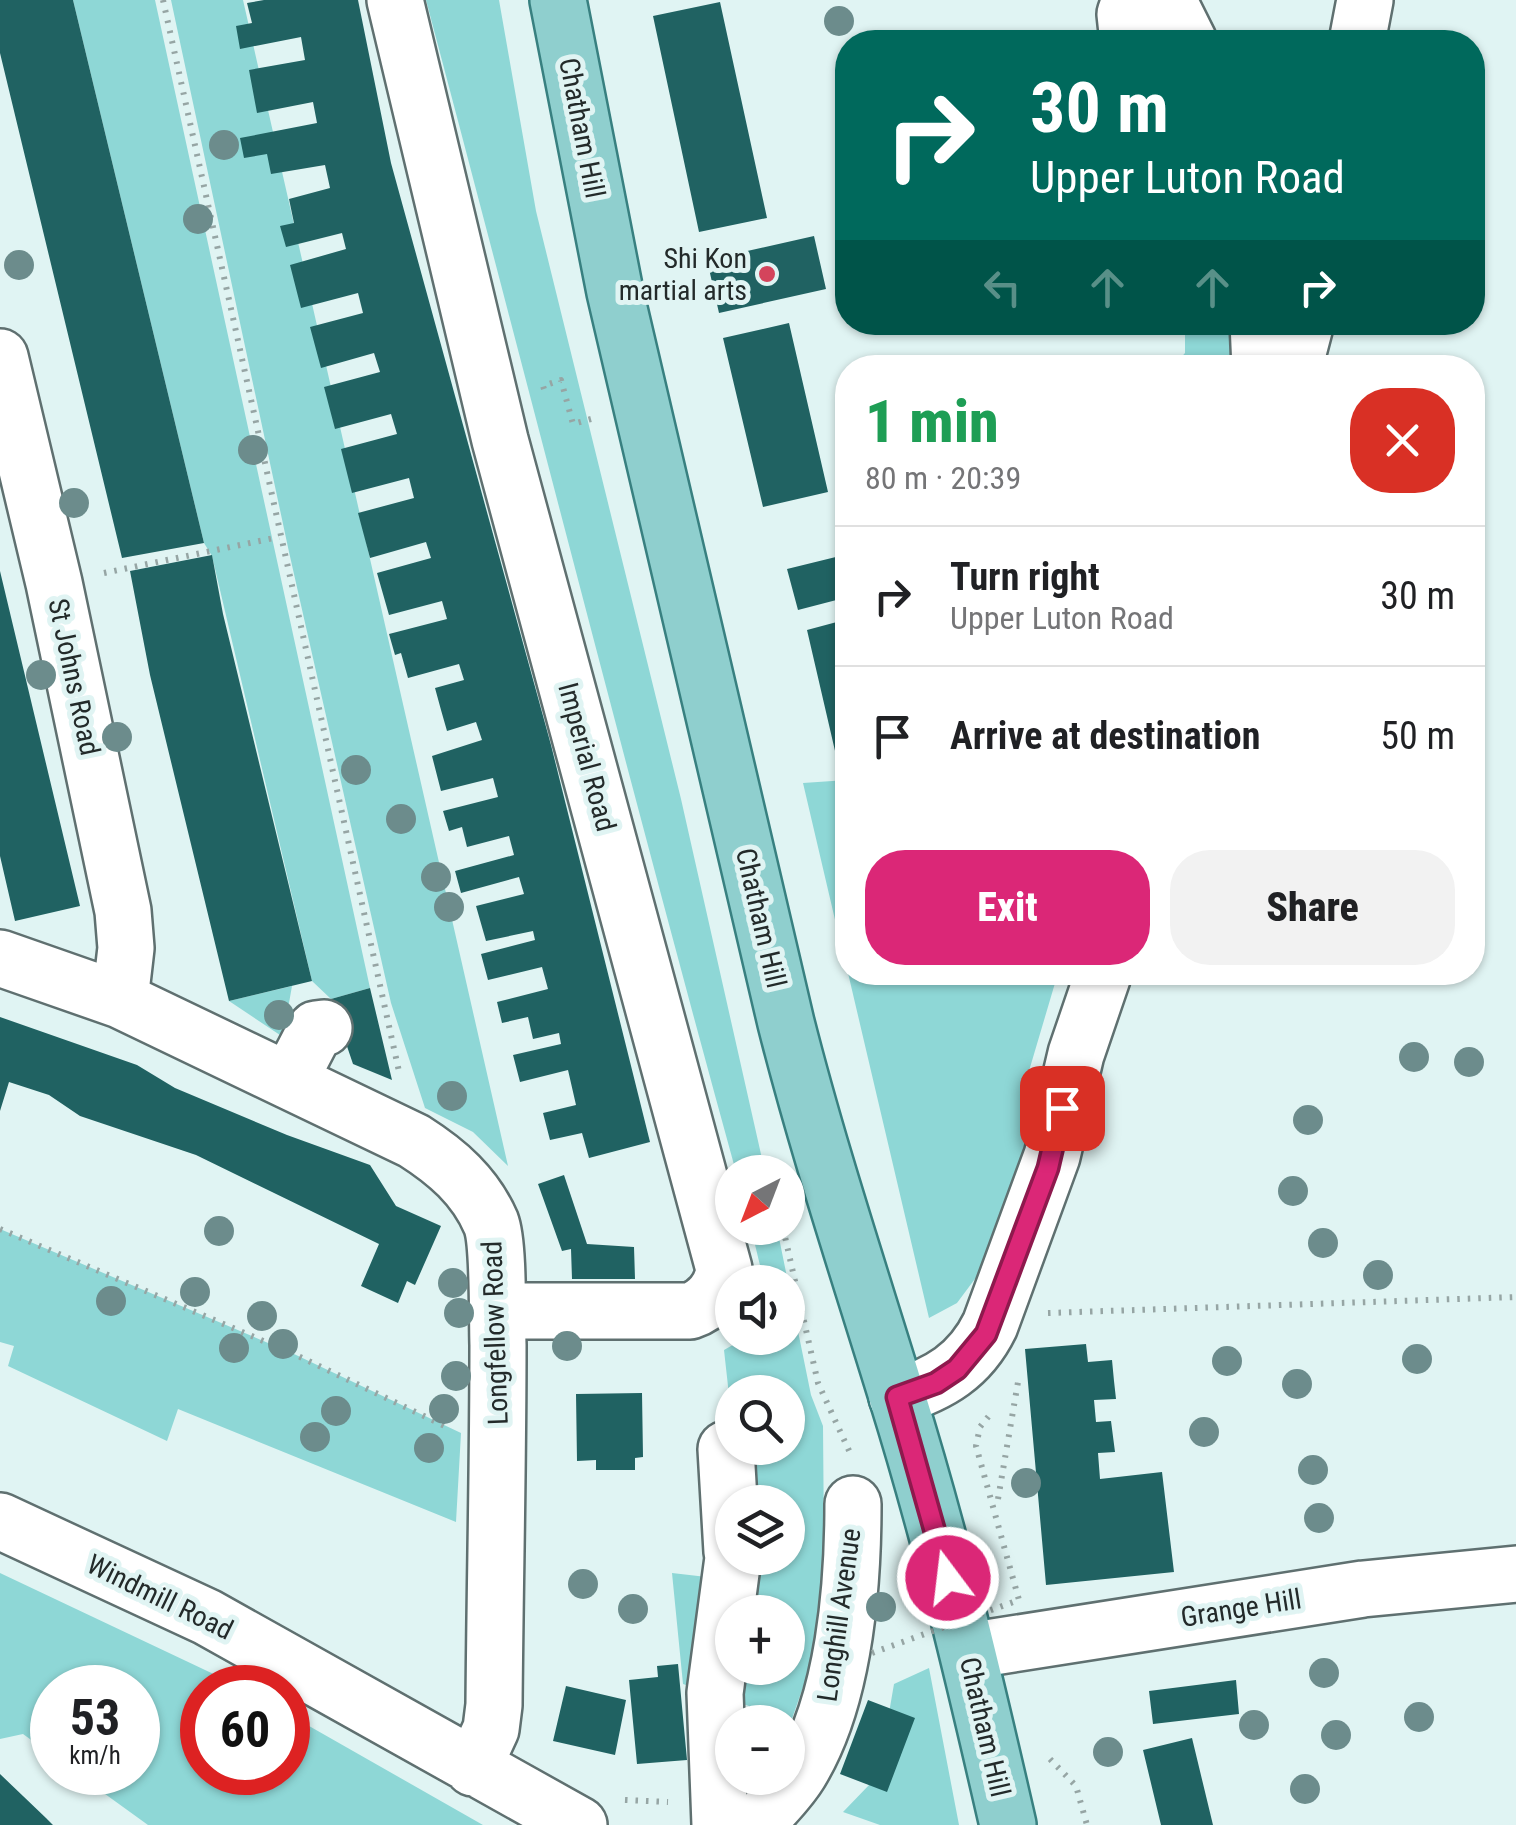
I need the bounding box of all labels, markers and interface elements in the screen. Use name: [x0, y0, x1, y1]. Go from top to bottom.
street label: Chatham Hill: [552, 55, 612, 201]
text: 30 m: [1030, 67, 1169, 149]
icon: right: [865, 70, 995, 200]
text: Upper Luton Road: [1030, 151, 1345, 204]
place label: Shi Kon martial arts: [619, 242, 747, 307]
icon: left: [975, 260, 1030, 315]
icon: ahead: [1080, 260, 1135, 315]
icon: ahead: [1185, 260, 1240, 315]
icon: right: [1290, 260, 1345, 315]
marker: Shi Kon martial arts: [756, 263, 778, 285]
text: 1 min: [865, 386, 999, 457]
button: close: [1350, 388, 1455, 493]
text: 80 m · 20:39: [865, 459, 1021, 497]
text: Turn right: [950, 555, 1100, 599]
icon: right: [865, 569, 920, 624]
text: 30 m: [1380, 574, 1455, 618]
street label: St Johns Road: [41, 596, 107, 758]
text: Upper Luton Road: [950, 599, 1174, 637]
street label: Imperial Road: [551, 679, 623, 835]
icon: arrive: [865, 709, 920, 764]
text: Arrive at destination: [950, 714, 1260, 758]
text: 50 m: [1380, 714, 1455, 758]
street label: Chatham Hill: [729, 845, 793, 991]
button: Exit: [865, 850, 1150, 965]
button: Share: [1170, 850, 1455, 965]
pin: [1020, 1066, 1105, 1151]
icon: arrive: [1035, 1081, 1090, 1136]
north arrow: [715, 1155, 805, 1245]
map controls: [715, 1155, 805, 1795]
street label: Longfellow Road: [475, 1240, 515, 1426]
button: sound: [715, 1265, 805, 1355]
button: search: [715, 1375, 805, 1465]
button: layers: [715, 1485, 805, 1575]
street label: Longhill Avenue: [811, 1526, 867, 1704]
position arrow: [896, 1526, 1000, 1630]
street label: Windmill Road: [82, 1547, 238, 1647]
street label: Grange Hill: [1178, 1582, 1304, 1634]
button: +: [715, 1595, 805, 1685]
street label: Chatham Hill: [953, 1654, 1017, 1800]
speed limit sign: 60: [180, 1665, 310, 1795]
text: 53: [70, 1689, 120, 1747]
button: −: [715, 1705, 805, 1795]
text: km/h: [69, 1741, 121, 1770]

